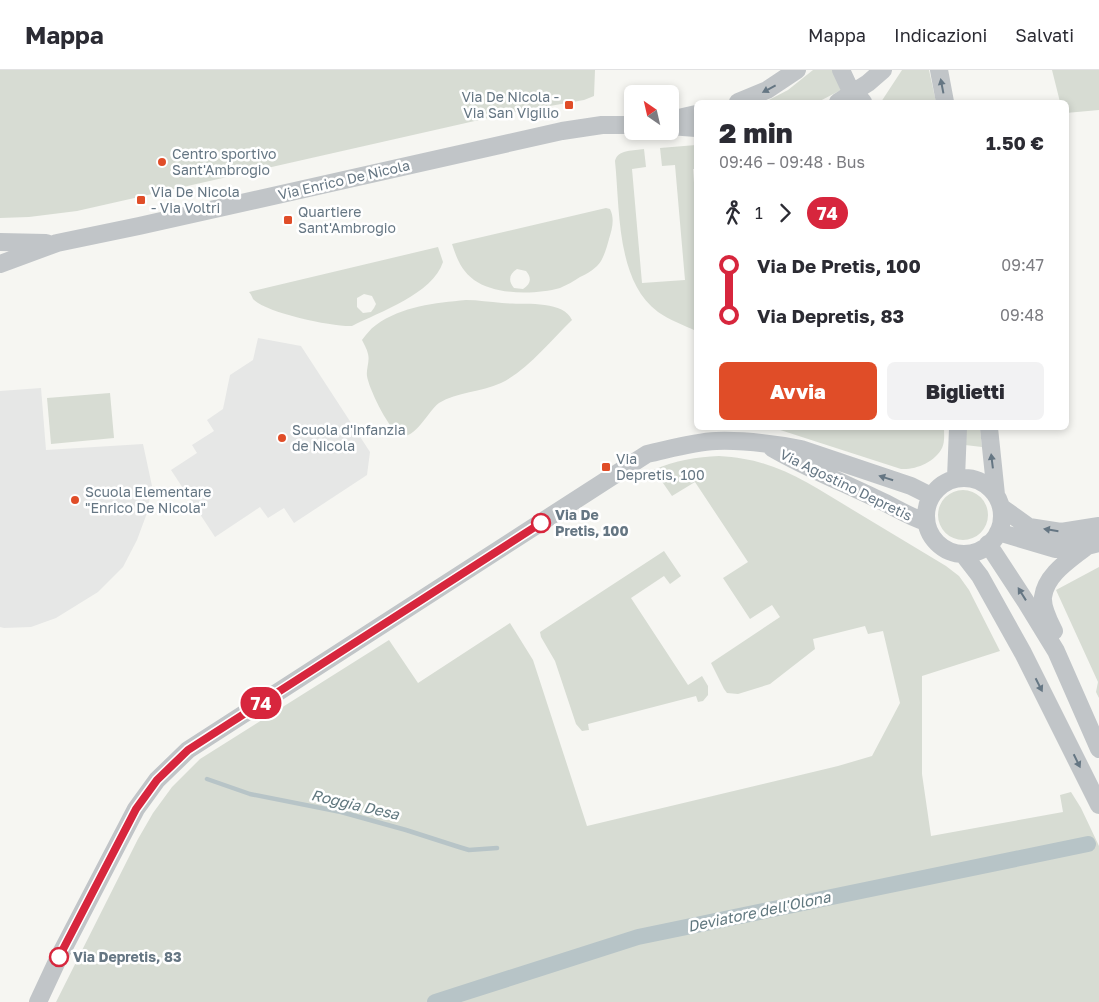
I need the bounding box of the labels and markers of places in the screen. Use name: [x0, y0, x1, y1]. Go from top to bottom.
place label: Via De Nicola - Via San Vigilio: [461, 88, 559, 121]
marker: Via De Nicola - Via San Vigilio: [563, 99, 575, 111]
place label: Centro sportivo Sant'Ambrogio: [172, 145, 276, 178]
marker: Centro sportivo Sant'Ambrogio: [156, 156, 168, 168]
place label: Via De Nicola - Via Voltri: [151, 183, 240, 216]
marker: Via De Nicola - Via Voltri: [135, 194, 147, 206]
place label: Quartiere Sant'Ambrogio: [298, 203, 396, 236]
marker: Quartiere Sant'Ambrogio: [282, 214, 294, 226]
place label: Scuola d'infanzia de Nicola: [292, 421, 406, 454]
marker: Scuola d'infanzia de Nicola: [276, 432, 288, 444]
place label: Via Depretis, 100: [616, 450, 705, 483]
marker: Via Depretis, 100: [600, 461, 612, 473]
place label: Scuola Elementare "Enrico De Nicola": [85, 483, 211, 516]
marker: Scuola Elementare "Enrico De Nicola": [69, 494, 81, 506]
place label: Via De Pretis, 100: [555, 506, 629, 539]
marker: Via De Pretis, 100: [531, 513, 551, 533]
marker: Via Depretis, 83: [49, 947, 69, 967]
place label: Via Depretis, 83: [73, 948, 181, 965]

